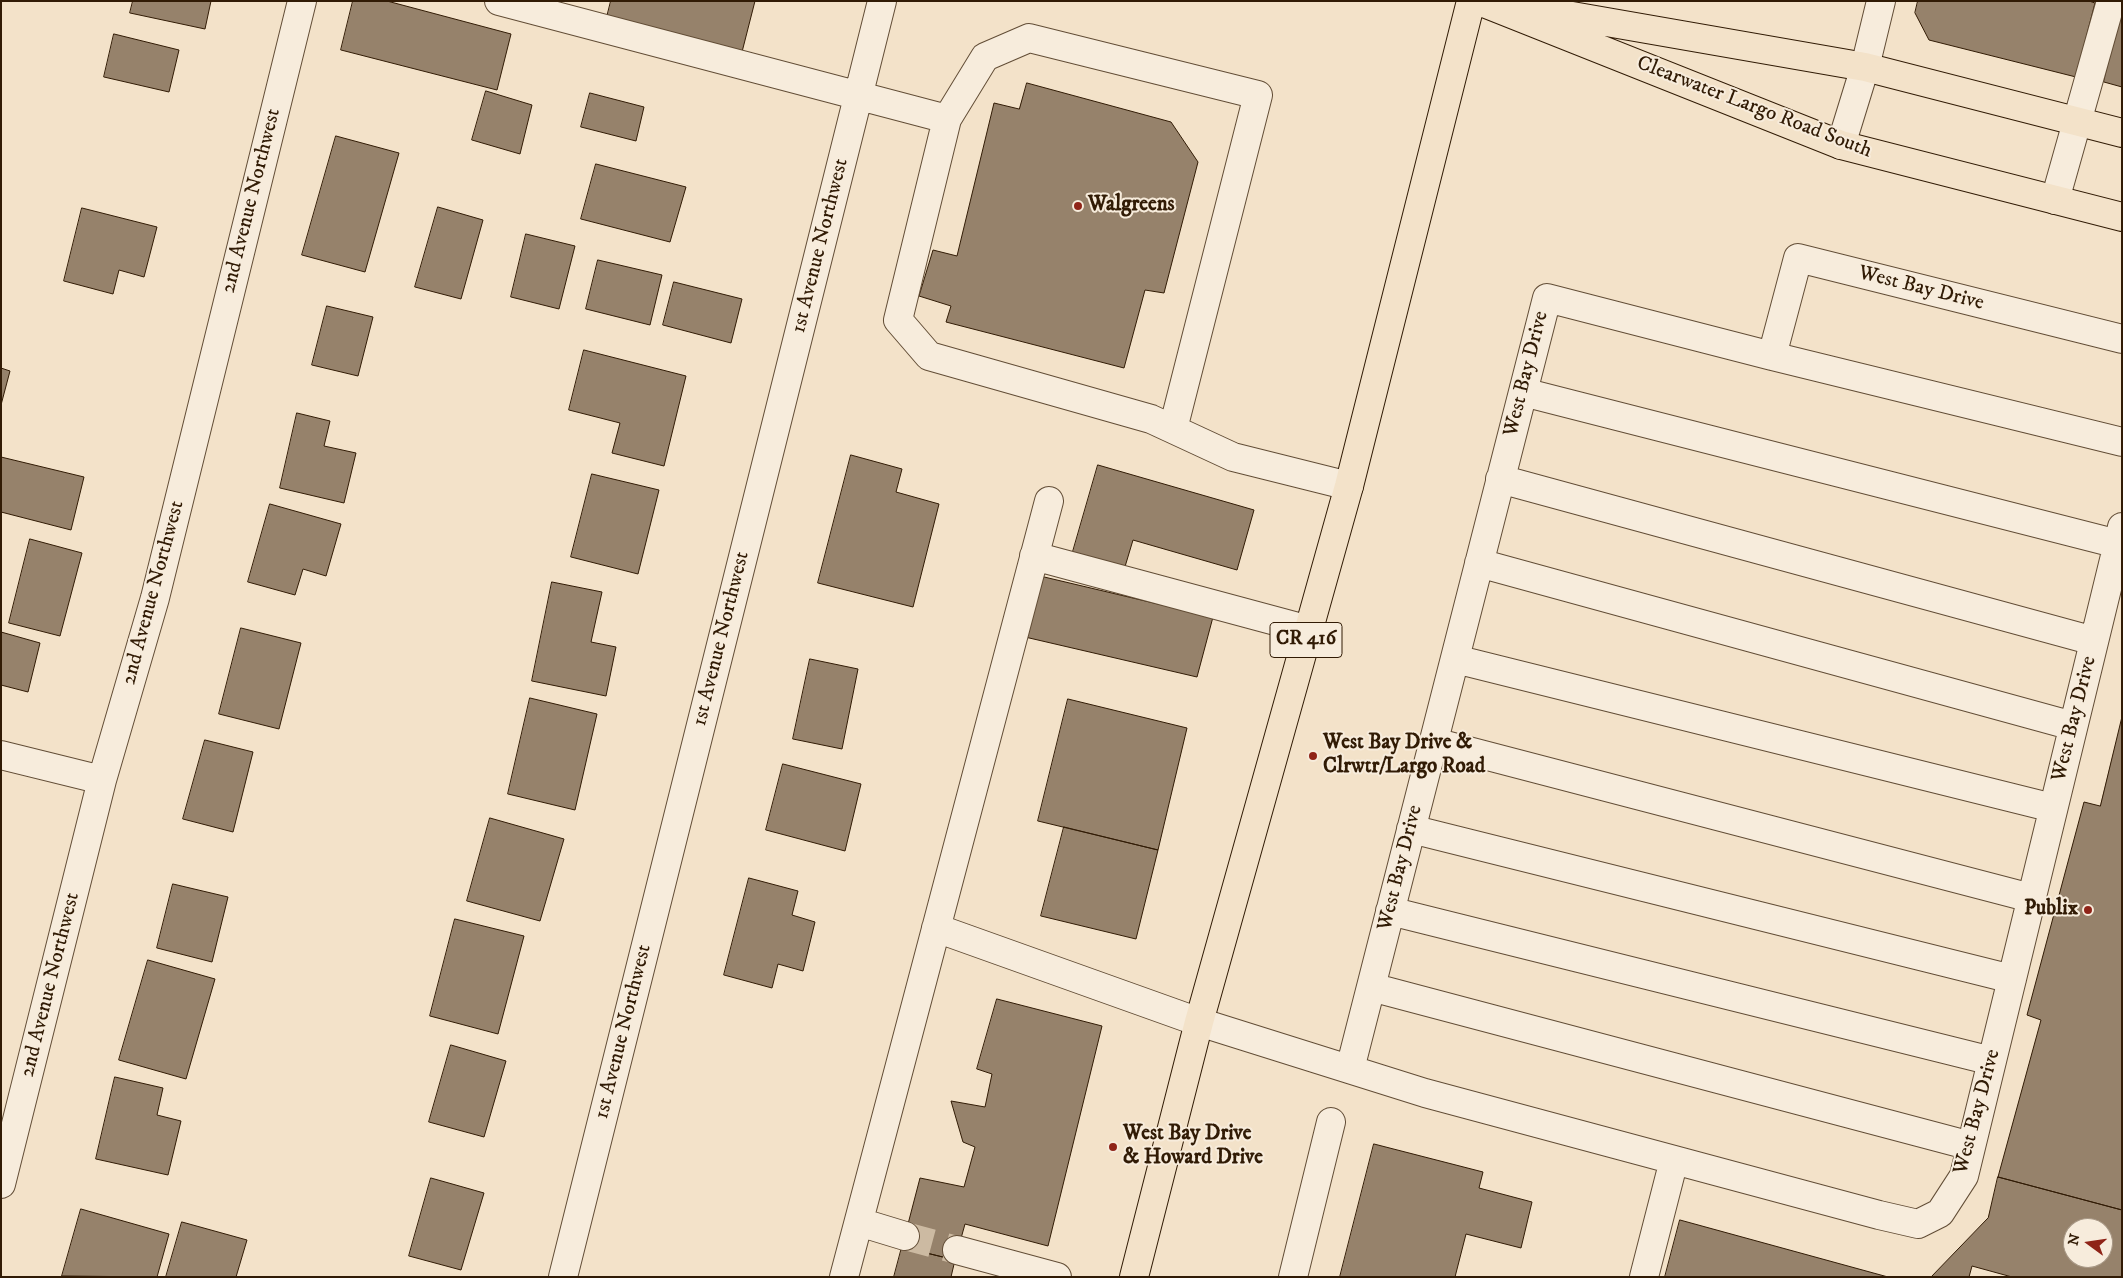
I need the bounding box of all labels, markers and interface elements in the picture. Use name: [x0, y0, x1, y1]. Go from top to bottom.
street label: Clearwater Largo Road South: [1633, 51, 1875, 165]
street label: 2nd Avenue Northwest: [217, 106, 287, 296]
street label: 1st Avenue Northwest: [787, 156, 855, 336]
place label: Walgreens: [1088, 193, 1175, 219]
marker: Walgreens: [1072, 200, 1084, 212]
street label: West Bay Drive: [1856, 261, 1986, 317]
street label: West Bay Drive: [1499, 309, 1555, 439]
street label: 2nd Avenue Northwest: [117, 498, 191, 688]
street label: 1st Avenue Northwest: [688, 549, 756, 729]
road number: CR 416: [1270, 622, 1342, 658]
street label: West Bay Drive: [2047, 654, 2103, 784]
place label: West Bay Drive & Clrwtr/Largo Road: [1323, 731, 1485, 781]
marker: West Bay Drive & Clrwtr/Largo Road: [1307, 750, 1319, 762]
street label: West Bay Drive: [1373, 803, 1429, 933]
street label: 2nd Avenue Northwest: [16, 890, 86, 1080]
place label: Publix: [2024, 897, 2078, 923]
marker: Publix: [2082, 904, 2094, 916]
street label: 1st Avenue Northwest: [590, 942, 658, 1122]
street label: West Bay Drive: [1949, 1047, 2007, 1177]
place label: West Bay Drive & Howard Drive: [1123, 1122, 1263, 1172]
marker: West Bay Drive & Howard Drive: [1107, 1141, 1119, 1153]
north arrow: [2063, 1218, 2113, 1268]
text: N: [2064, 1232, 2085, 1247]

